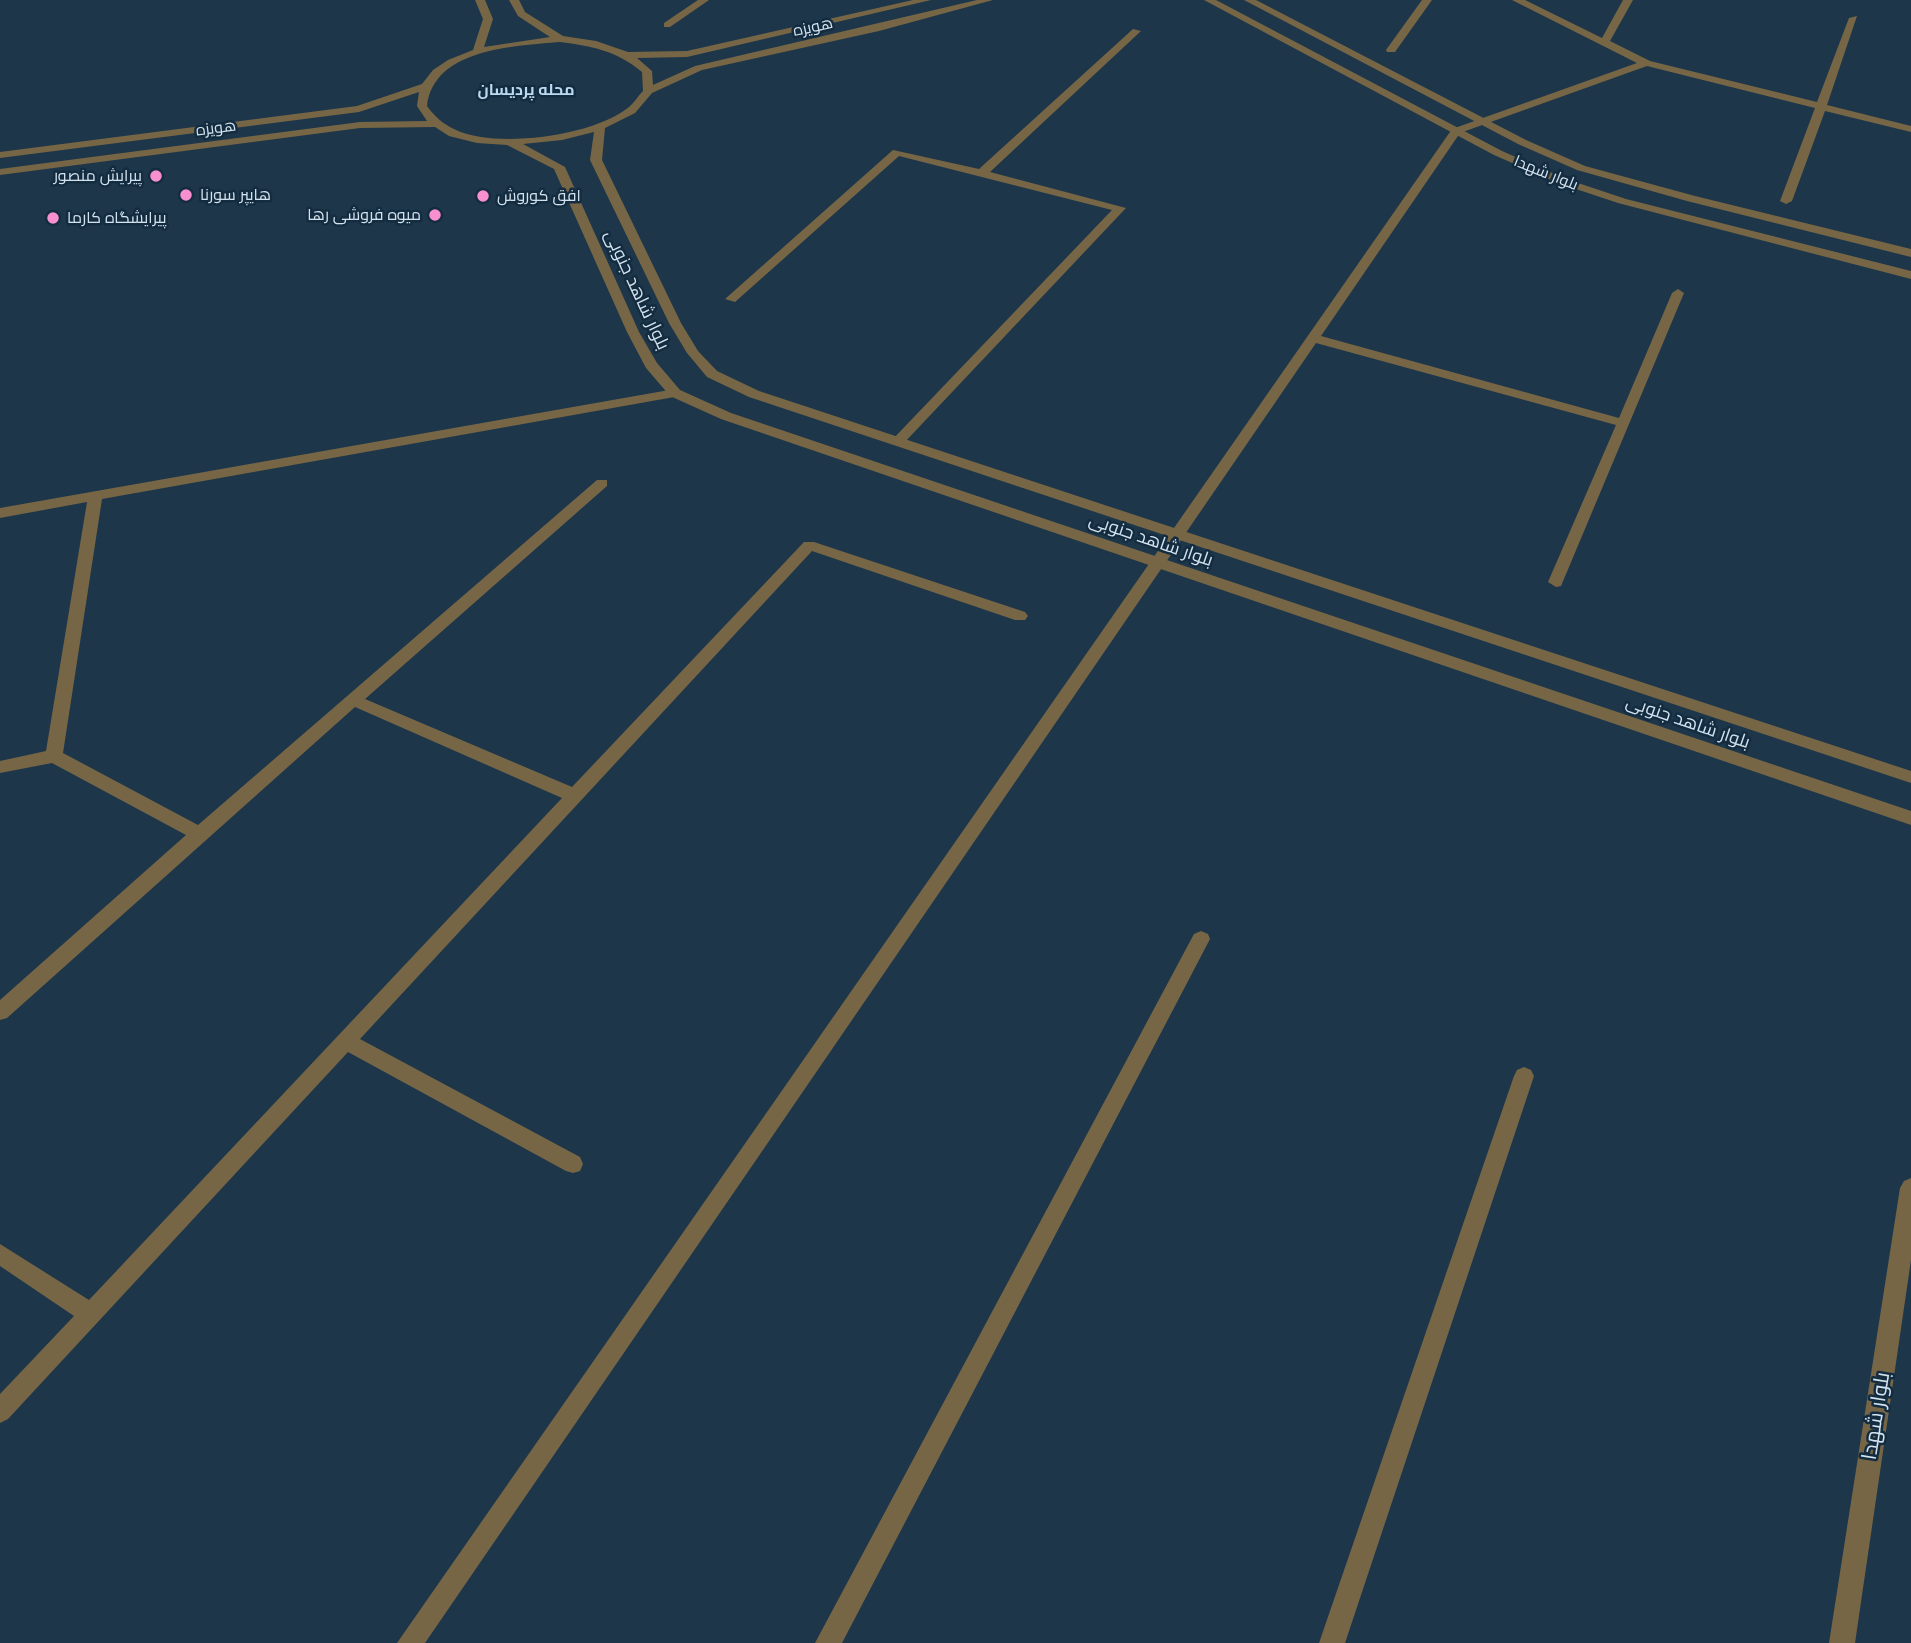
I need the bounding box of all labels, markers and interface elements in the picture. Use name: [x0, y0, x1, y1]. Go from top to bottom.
street label: هویزه: [791, 13, 835, 41]
district label: محله پردیسان: [478, 80, 574, 100]
street label: هویزه: [195, 116, 237, 140]
street label: بلوار شهدا: [1511, 151, 1581, 195]
place label: پیرایش منصور: [54, 166, 142, 186]
marker: پیرایش منصور: [148, 168, 164, 184]
place label: هایپر سورنا: [200, 185, 271, 205]
place label: افق کوروش: [497, 186, 581, 206]
marker: هایپر سورنا: [178, 187, 194, 203]
marker: افق کوروش: [475, 188, 491, 204]
place label: میوه فروشی رها: [307, 205, 421, 225]
marker: میوه فروشی رها: [427, 207, 443, 223]
place label: پیرایشگاه کارما: [67, 208, 166, 228]
marker: پیرایشگاه کارما: [45, 210, 61, 226]
street label: بلوار شاهد جنوبی: [600, 227, 674, 353]
street label: بلوار شاهد جنوبی: [1086, 509, 1216, 571]
street label: بلوار شاهد جنوبی: [1623, 691, 1753, 753]
street label: بلوار شهدا: [1857, 1370, 1895, 1462]

